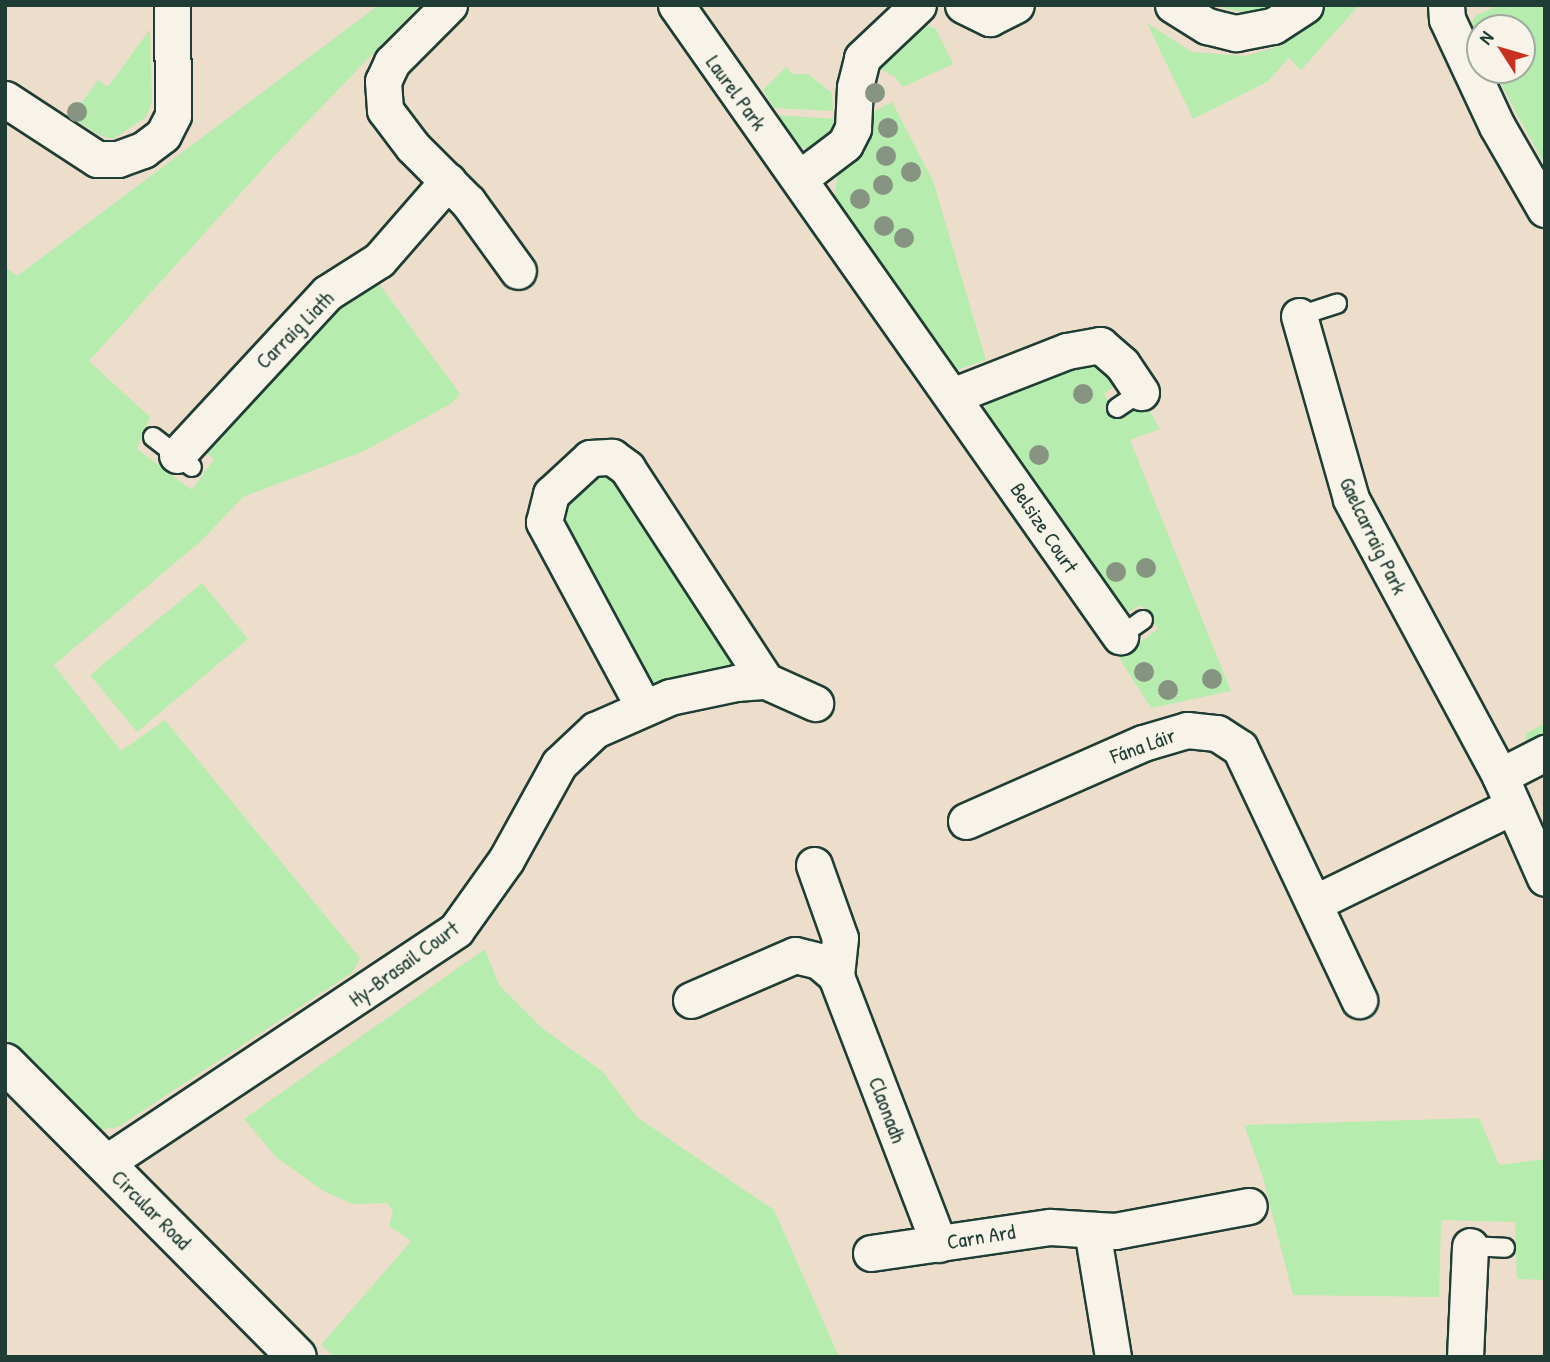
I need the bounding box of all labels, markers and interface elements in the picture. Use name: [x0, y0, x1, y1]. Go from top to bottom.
north arrow: [1466, 14, 1536, 84]
text: N: [1472, 26, 1499, 49]
street label: Laurel Park: [700, 51, 772, 135]
street label: Carraig Liath: [251, 286, 339, 374]
street label: Gaelcarraig Park: [1334, 473, 1412, 599]
street label: Belsize Court: [1005, 478, 1083, 578]
street label: Fána Láir: [1107, 723, 1179, 769]
street label: Hy-Brasail Court: [344, 916, 464, 1012]
street label: Claonadh: [863, 1073, 911, 1147]
street label: Circular Road: [106, 1165, 196, 1255]
street label: Carn Ard: [945, 1219, 1017, 1255]

